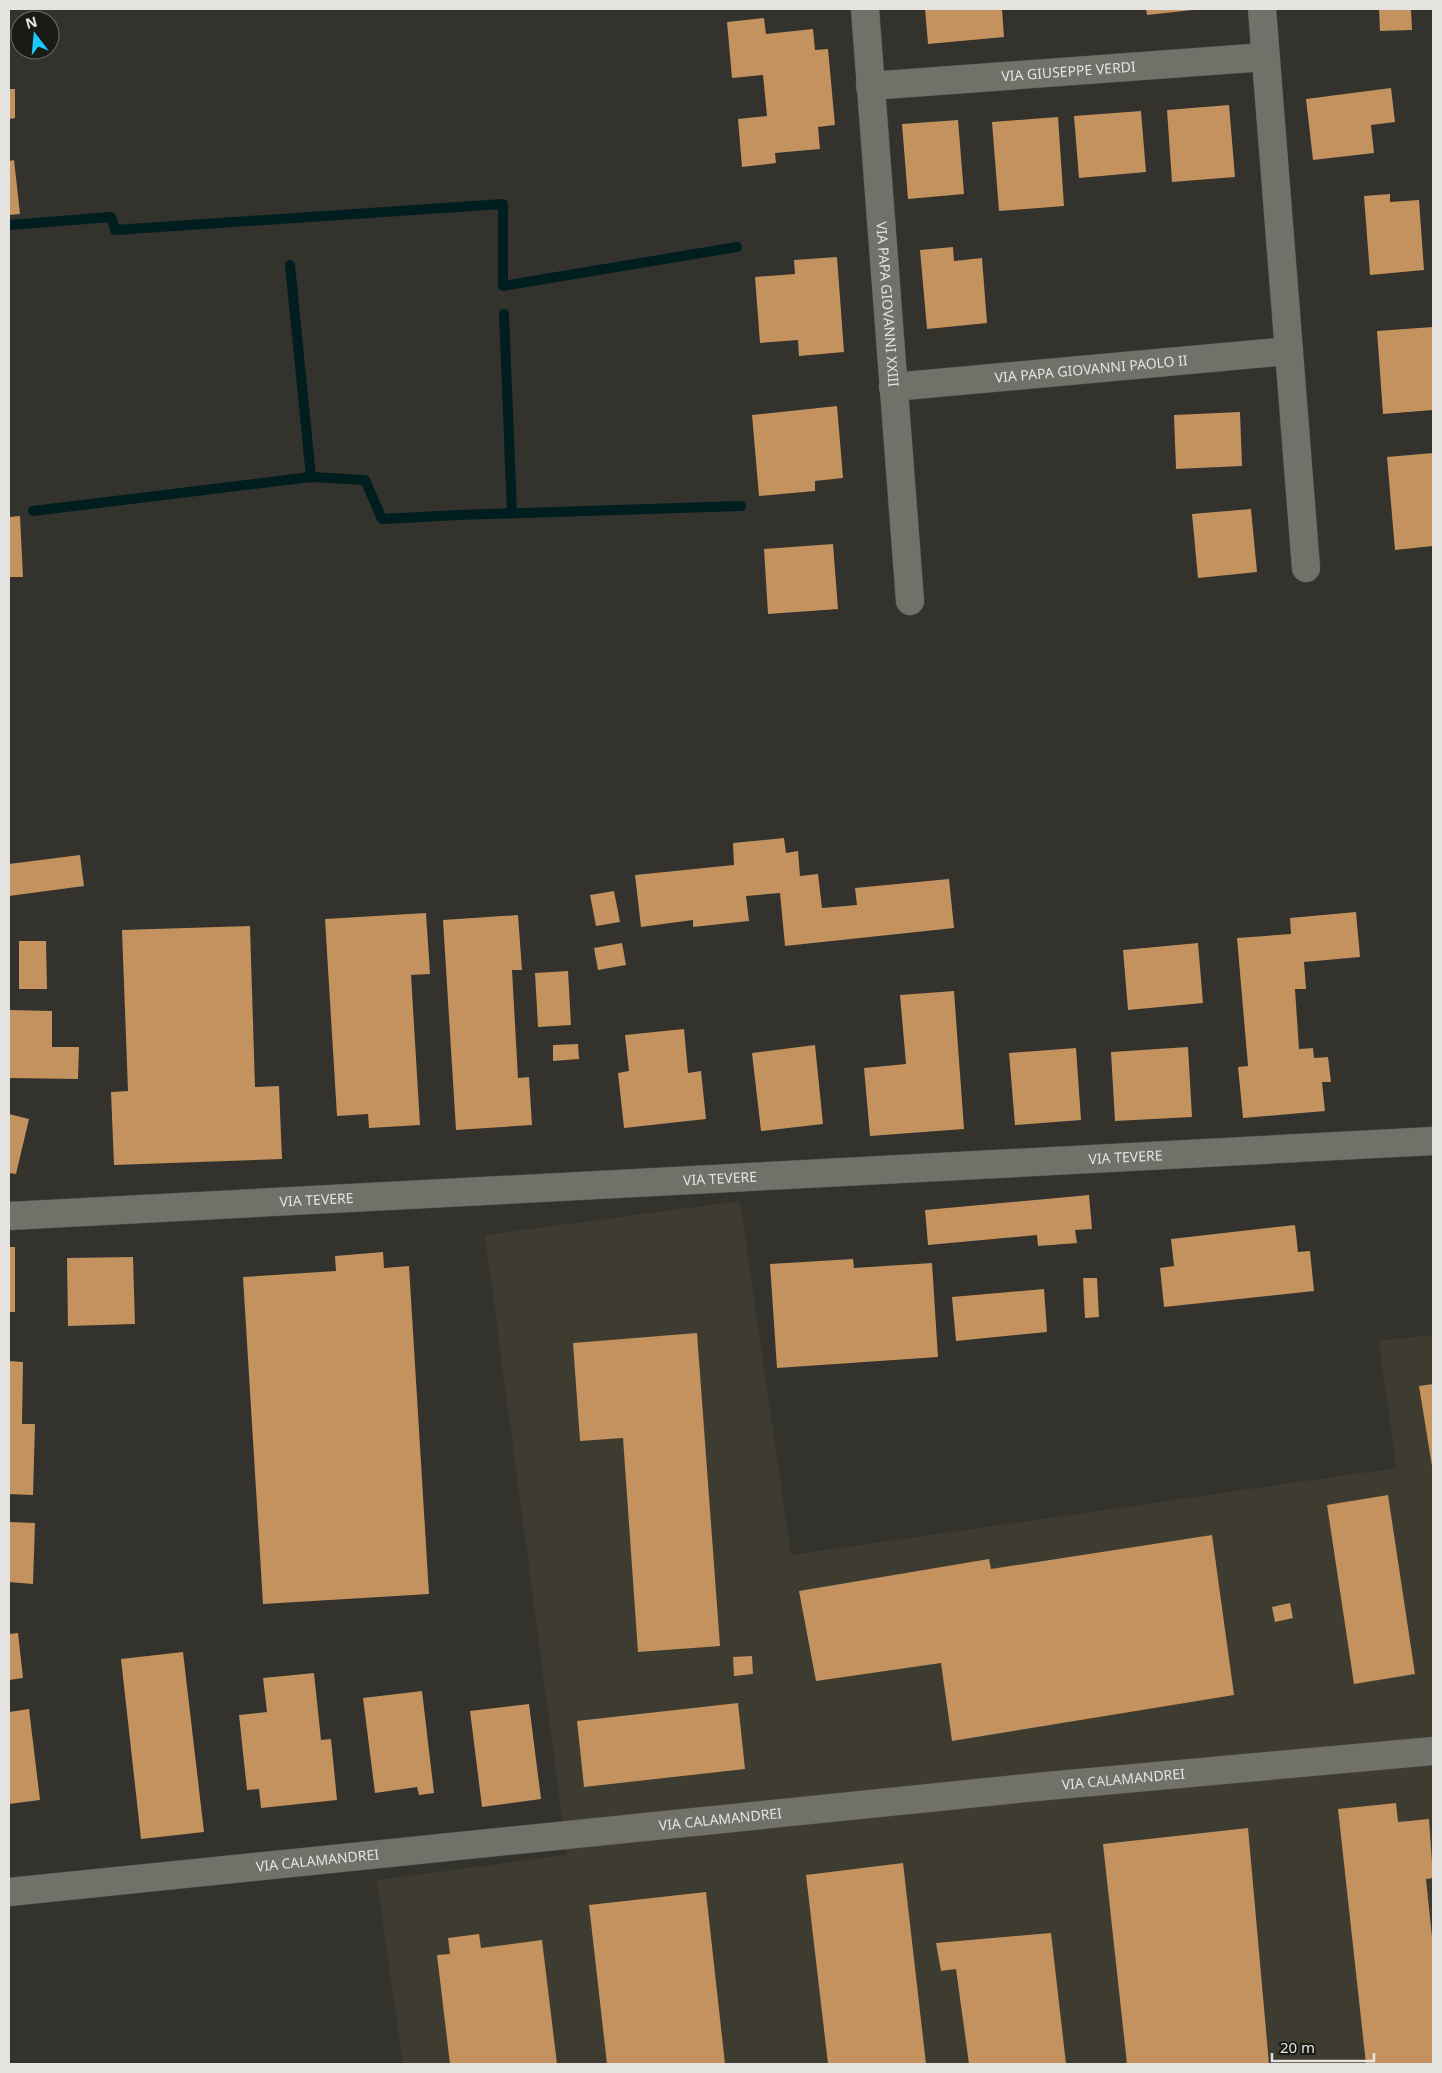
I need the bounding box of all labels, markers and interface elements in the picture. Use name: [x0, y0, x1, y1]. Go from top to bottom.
north arrow: [10, 10, 60, 60]
text: N: [23, 11, 39, 33]
street label: VIA GIUSEPPE VERDI: [1001, 57, 1137, 85]
street label: VIA PAPA GIOVANNI XXIII: [872, 221, 904, 388]
street label: VIA PAPA GIOVANNI PAOLO II: [994, 350, 1189, 387]
street label: VIA TEVERE: [1088, 1145, 1163, 1168]
street label: VIA TEVERE: [683, 1167, 757, 1189]
street label: VIA TEVERE: [279, 1188, 354, 1211]
street label: VIA CALAMANDREI: [1061, 1764, 1186, 1794]
street label: VIA CALAMANDREI: [658, 1803, 783, 1835]
street label: VIA CALAMANDREI: [255, 1844, 380, 1876]
scale bar: [1272, 2030, 1374, 2062]
text: 20 m: [1280, 2037, 1315, 2057]

